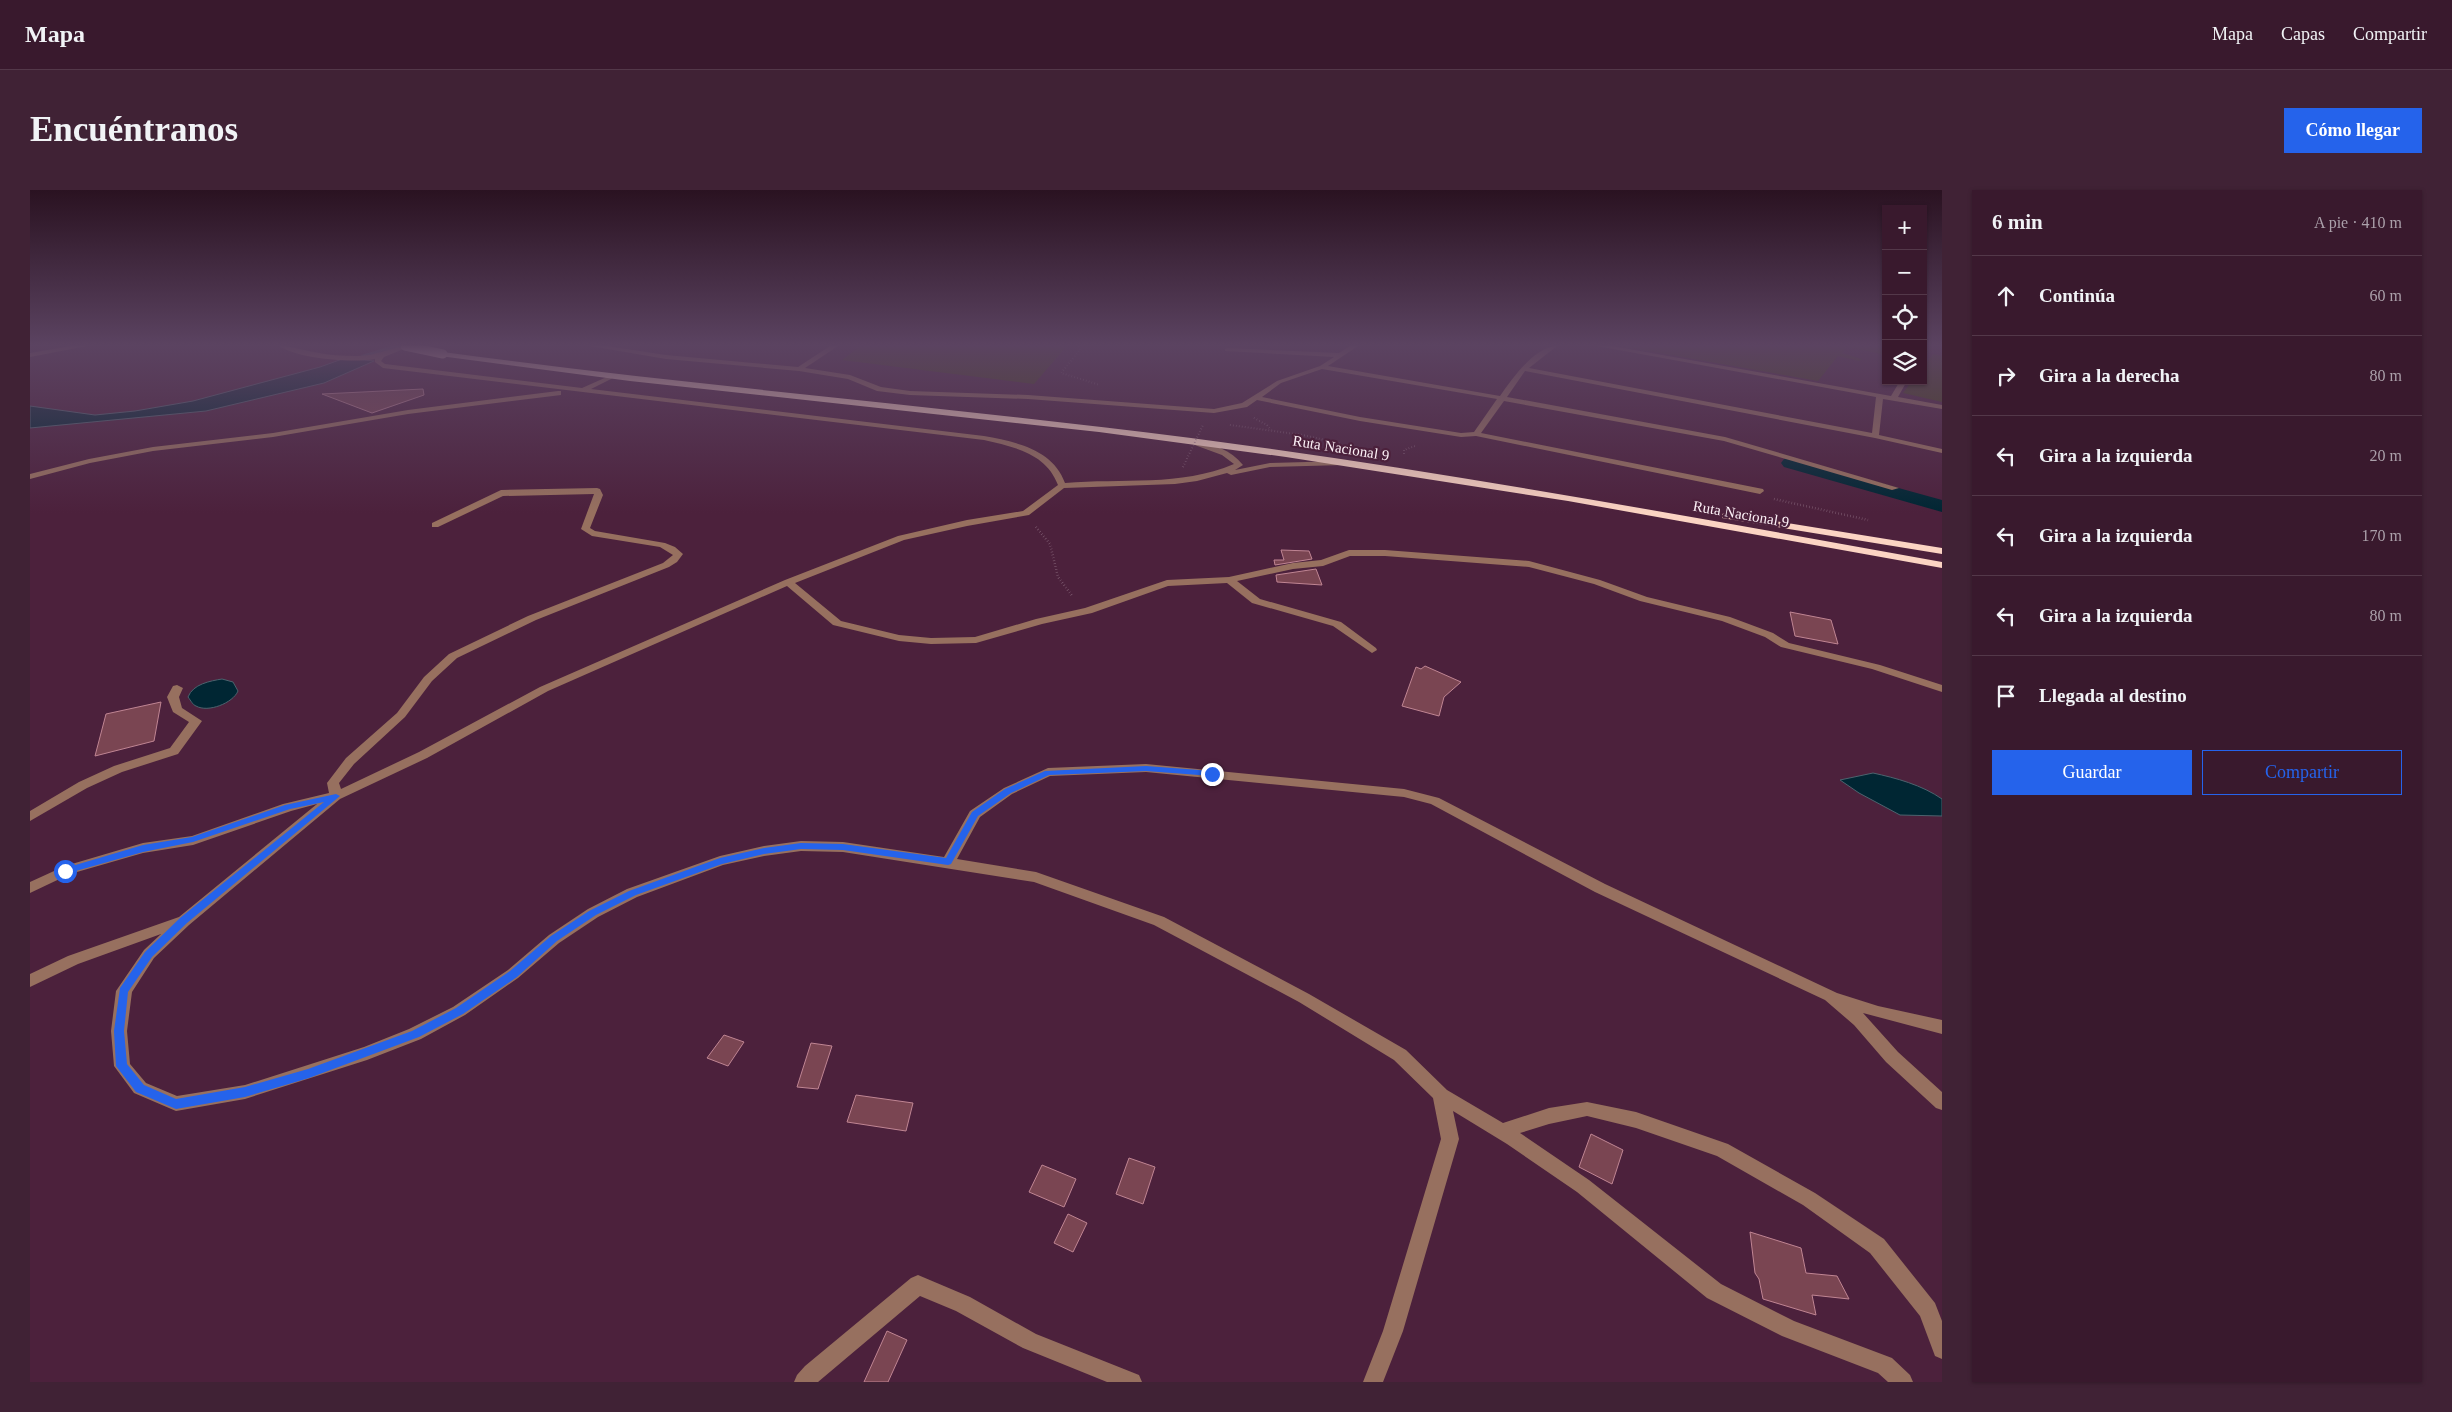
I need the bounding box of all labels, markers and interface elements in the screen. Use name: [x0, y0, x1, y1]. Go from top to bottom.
text: Mapa: [25, 21, 85, 47]
text: Mapa: [2212, 24, 2253, 44]
text: Capas: [2281, 24, 2325, 44]
text: Compartir: [2353, 24, 2427, 44]
button: Cómo llegar: [2284, 108, 2422, 153]
text: Encuéntranos: [30, 110, 238, 149]
map controls: [1882, 205, 1927, 385]
button: +: [1882, 205, 1927, 250]
text: 6 min: [1992, 210, 2043, 234]
text: A pie · 410 m: [2314, 214, 2402, 231]
button: −: [1882, 250, 1927, 295]
icon: ahead: [1992, 282, 2020, 310]
text: Continúa: [2039, 285, 2115, 306]
text: 60 m: [2370, 287, 2402, 304]
button: locate: [1882, 295, 1927, 340]
button: layers: [1882, 340, 1927, 385]
icon: right: [1992, 362, 2020, 390]
text: Gira a la derecha: [2039, 365, 2180, 386]
text: 80 m: [2370, 367, 2402, 384]
street label: Ruta Nacional 9: [1292, 432, 1390, 464]
icon: left: [1992, 442, 2020, 470]
text: Gira a la izquierda: [2039, 445, 2193, 466]
text: 20 m: [2370, 447, 2402, 464]
street label: Ruta Nacional 9: [1692, 498, 1790, 530]
icon: left: [1992, 522, 2020, 550]
text: Gira a la izquierda: [2039, 525, 2193, 546]
text: 170 m: [2362, 527, 2402, 544]
icon: left: [1992, 602, 2020, 630]
text: Gira a la izquierda: [2039, 605, 2193, 626]
text: 80 m: [2370, 607, 2402, 624]
icon: arrive: [1992, 682, 2020, 710]
text: Llegada al destino: [2039, 685, 2187, 706]
button: Guardar: [1992, 750, 2192, 795]
button: Compartir: [2202, 750, 2402, 795]
route end: [1201, 763, 1224, 786]
route start: [54, 860, 77, 883]

